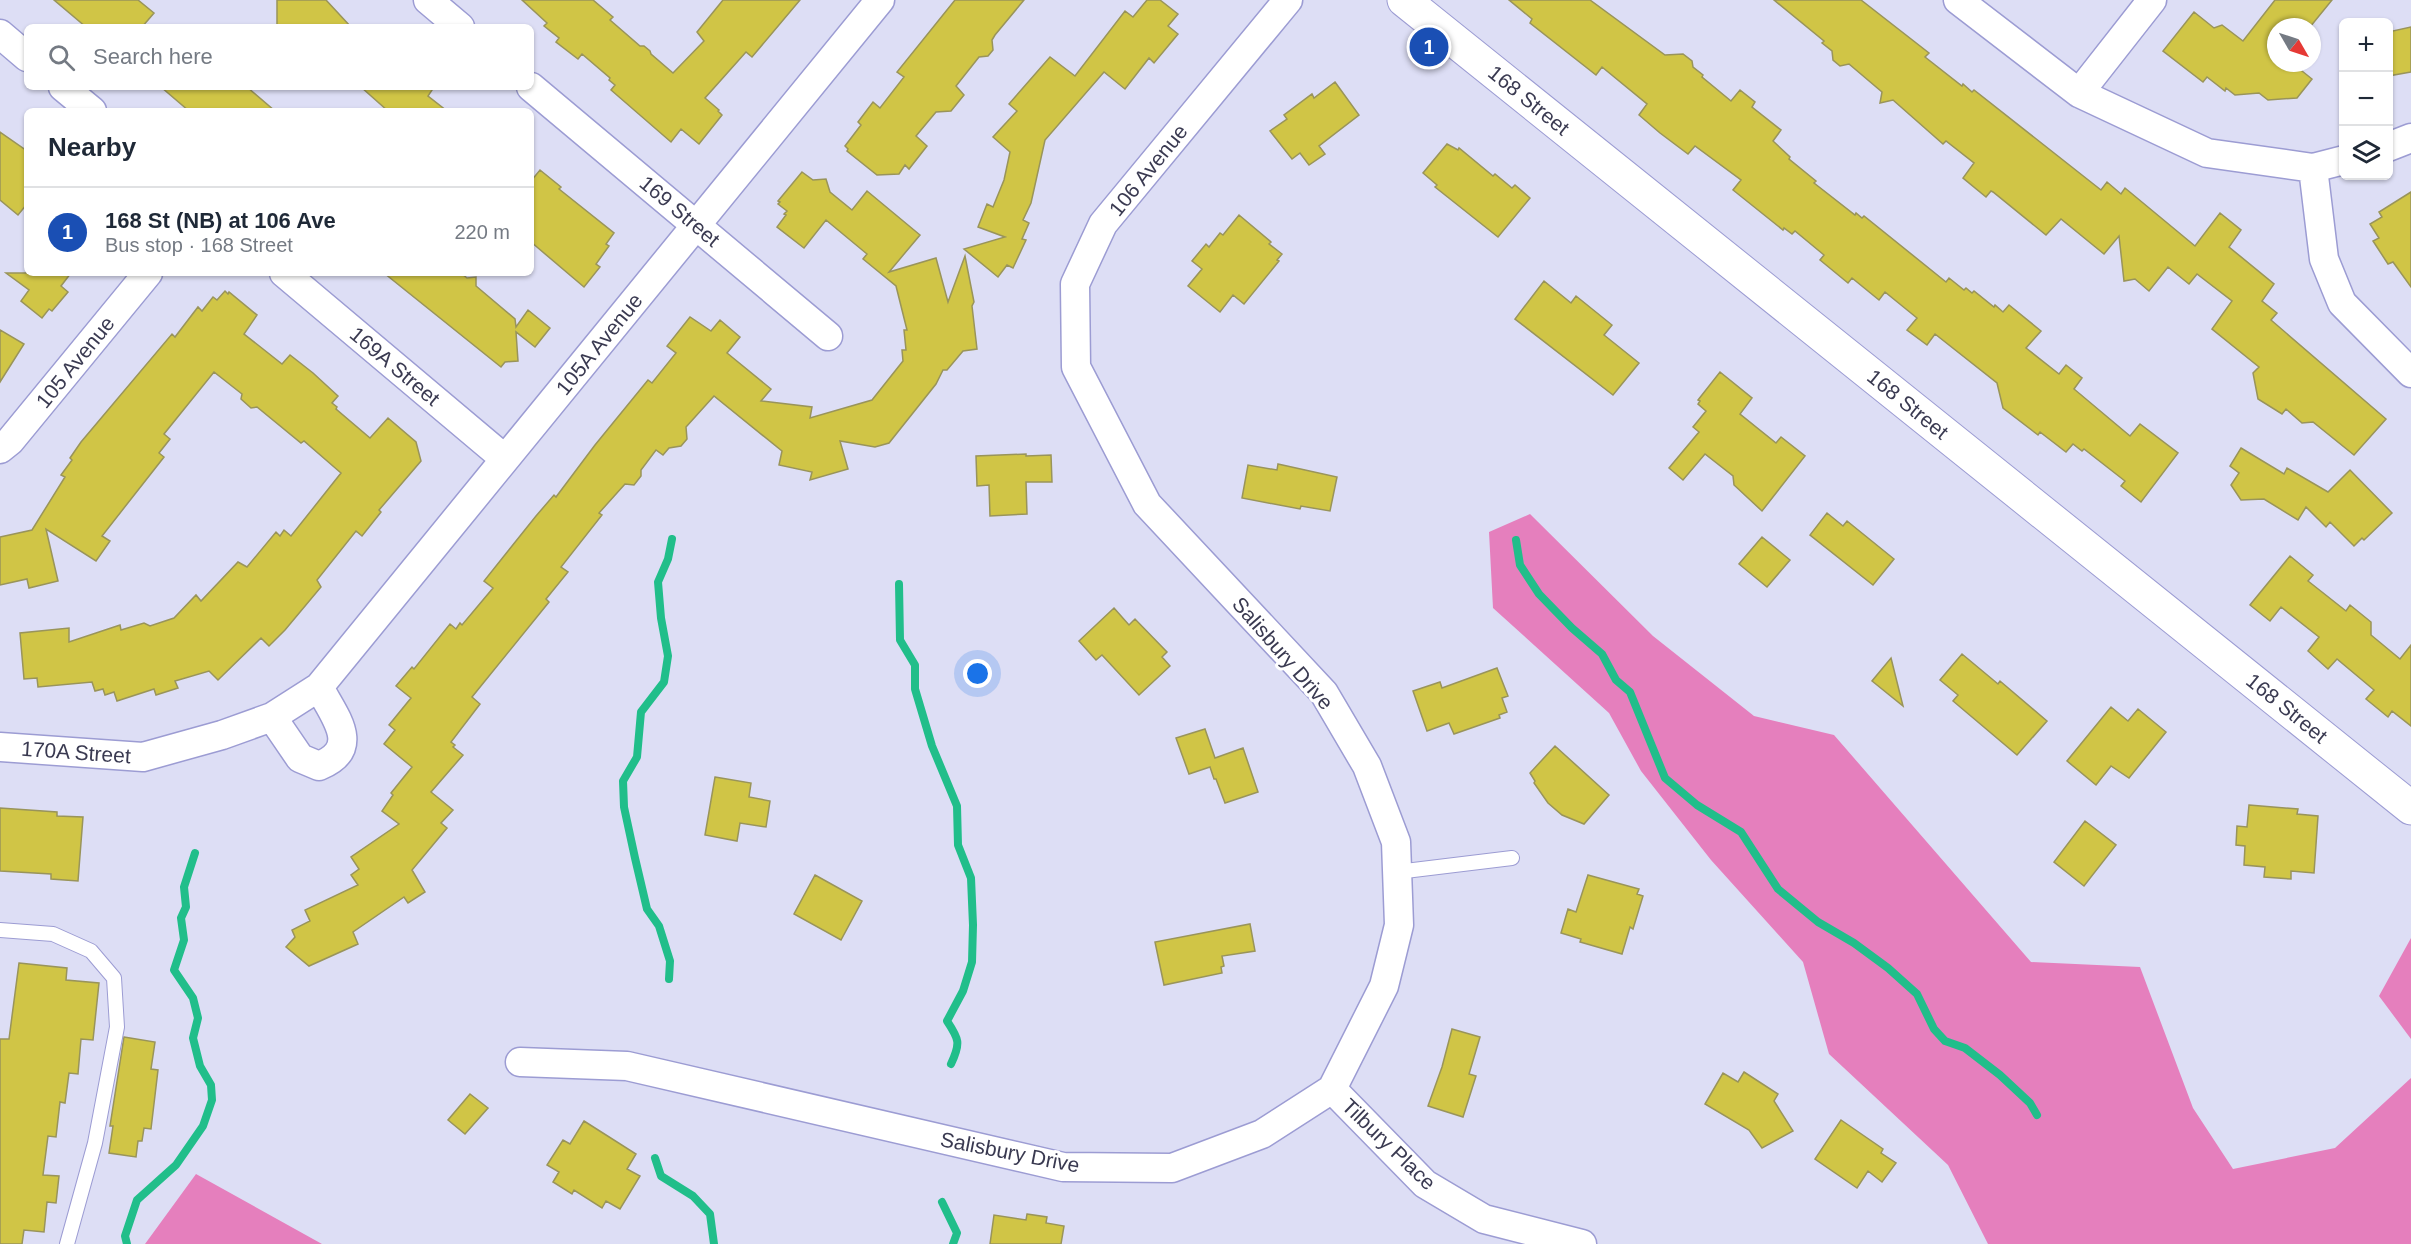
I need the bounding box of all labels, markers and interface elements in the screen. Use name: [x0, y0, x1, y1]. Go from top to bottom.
north arrow: [2267, 18, 2321, 72]
map controls: [2339, 18, 2393, 180]
button: +: [2339, 18, 2393, 72]
search box: [24, 24, 534, 90]
pin: 1: [1410, 24, 1448, 70]
icon: search: [45, 41, 78, 74]
text: Search here: [93, 44, 213, 69]
street label: 168 Street: [1484, 61, 1574, 140]
button: −: [2339, 72, 2393, 126]
street label: 106 Avenue: [1104, 120, 1192, 220]
button: layers: [2339, 126, 2393, 180]
text: Nearby: [48, 132, 136, 162]
street label: 169 Street: [635, 171, 725, 251]
text: 168 St (NB) at 106 Ave: [105, 208, 336, 233]
text: 1: [62, 221, 73, 243]
text: 220 m: [454, 221, 510, 243]
text: Bus stop · 168 Street: [105, 234, 293, 256]
street label: 105A Avenue: [551, 289, 647, 399]
street label: 105 Avenue: [31, 312, 119, 412]
street label: 169A Street: [346, 322, 445, 410]
street label: 168 Street: [1863, 365, 1953, 444]
street label: Salisbury Drive: [1228, 592, 1338, 714]
your location: [963, 659, 992, 688]
street label: 168 Street: [2242, 669, 2332, 748]
street label: 170A Street: [20, 737, 132, 767]
street label: Tilbury Place: [1338, 1094, 1440, 1194]
street label: Salisbury Drive: [938, 1127, 1082, 1177]

